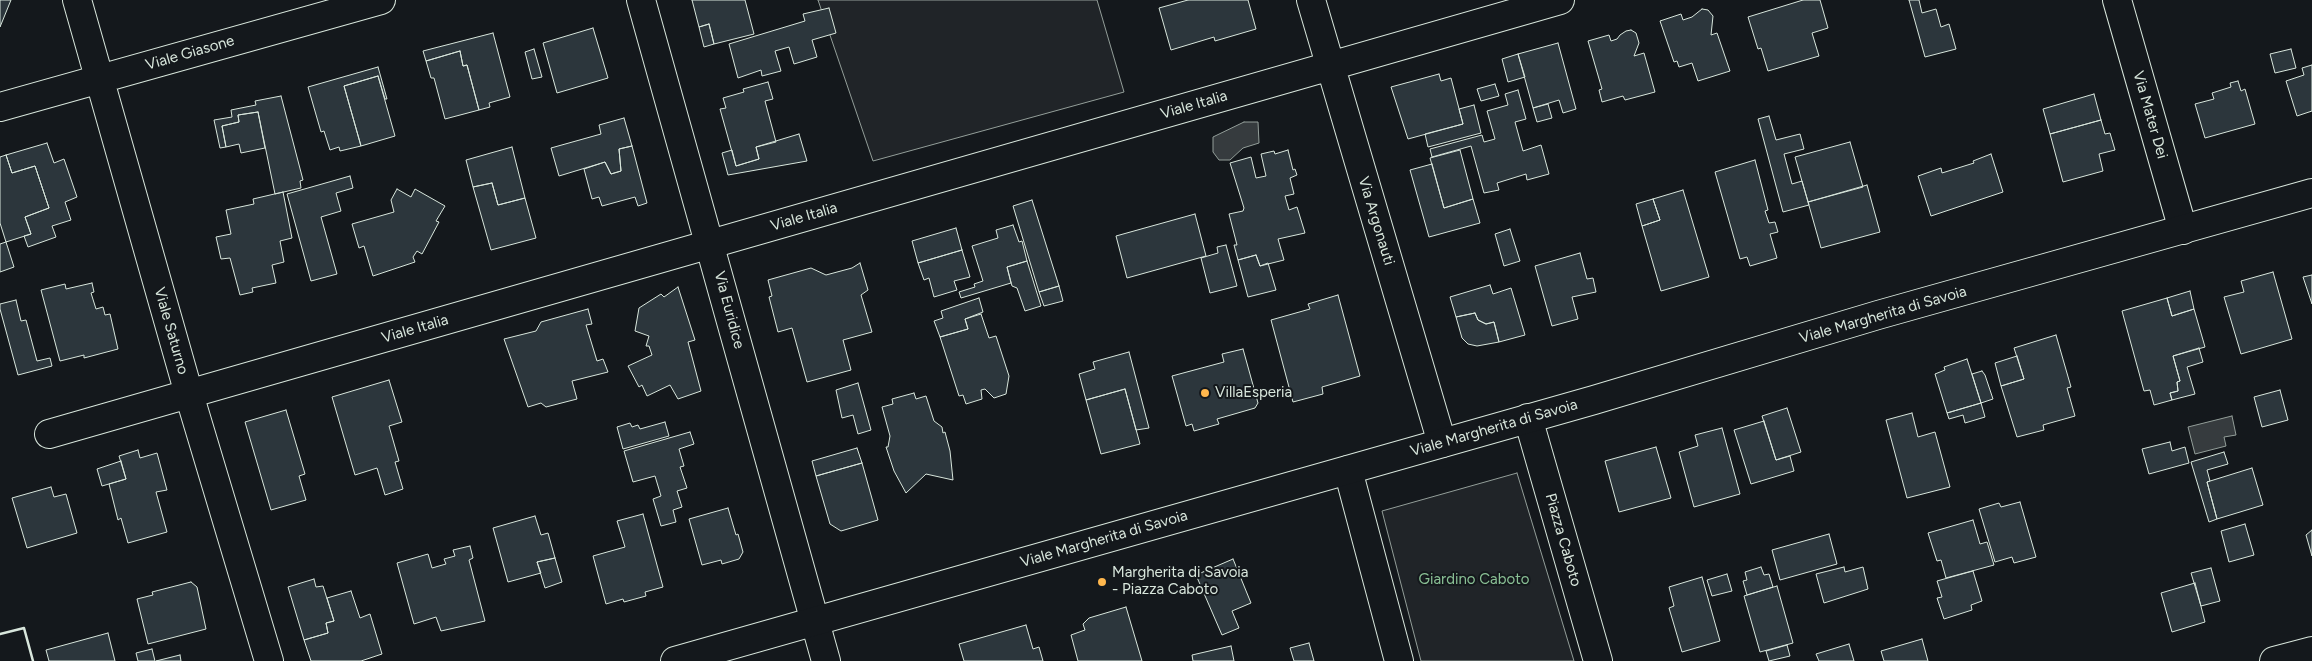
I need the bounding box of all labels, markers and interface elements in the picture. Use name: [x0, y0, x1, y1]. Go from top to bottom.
street label: Viale Giasone: [144, 32, 236, 74]
street label: Via Mater Dei: [2129, 69, 2171, 161]
street label: Viale Italia: [1159, 87, 1229, 123]
street label: Via Argonauti: [1354, 175, 1398, 267]
street label: Viale Italia: [769, 199, 839, 235]
street label: Via Euridice: [710, 269, 748, 351]
street label: Viale Margherita di Savoia: [1797, 282, 1969, 348]
street label: Viale Saturno: [150, 285, 192, 377]
street label: Viale Italia: [380, 311, 450, 347]
place label: VillaEsperia: [1215, 384, 1292, 402]
marker: VillaEsperia: [1199, 387, 1211, 399]
street label: Viale Margherita di Savoia: [1408, 395, 1580, 461]
street label: Piazza Caboto: [1541, 491, 1585, 589]
street label: Viale Margherita di Savoia: [1018, 506, 1190, 572]
place label: Margherita di Savoia - Piazza Caboto: [1112, 564, 1248, 599]
park label: Giardino Caboto: [1419, 571, 1529, 589]
marker: Margherita di Savoia - Piazza Caboto: [1096, 576, 1108, 588]

